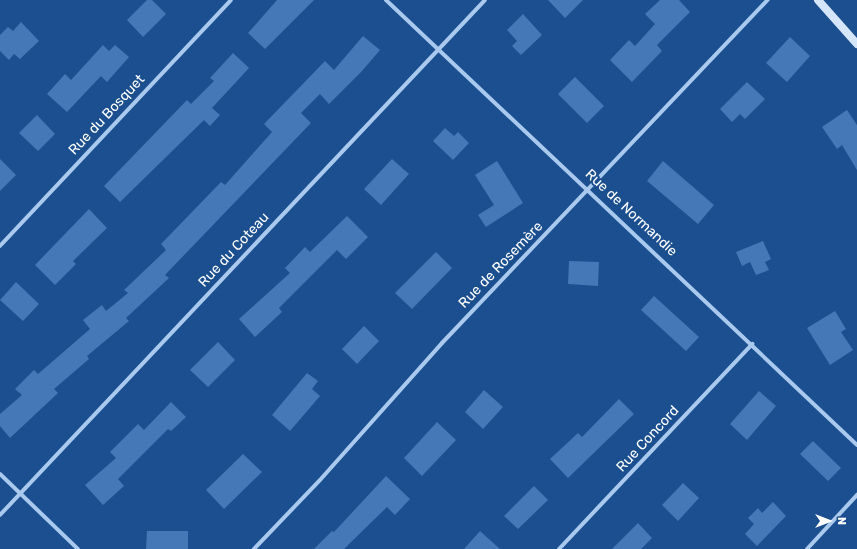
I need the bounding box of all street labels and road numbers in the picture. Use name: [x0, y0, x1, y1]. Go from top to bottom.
street label: Rue du Bosquet: [66, 71, 148, 159]
street label: Rue de Normandie: [581, 166, 681, 260]
street label: Rue du Coteau: [195, 209, 273, 291]
street label: Rue de Rosemère: [455, 218, 547, 312]
street label: Rue Concord: [613, 403, 683, 475]

